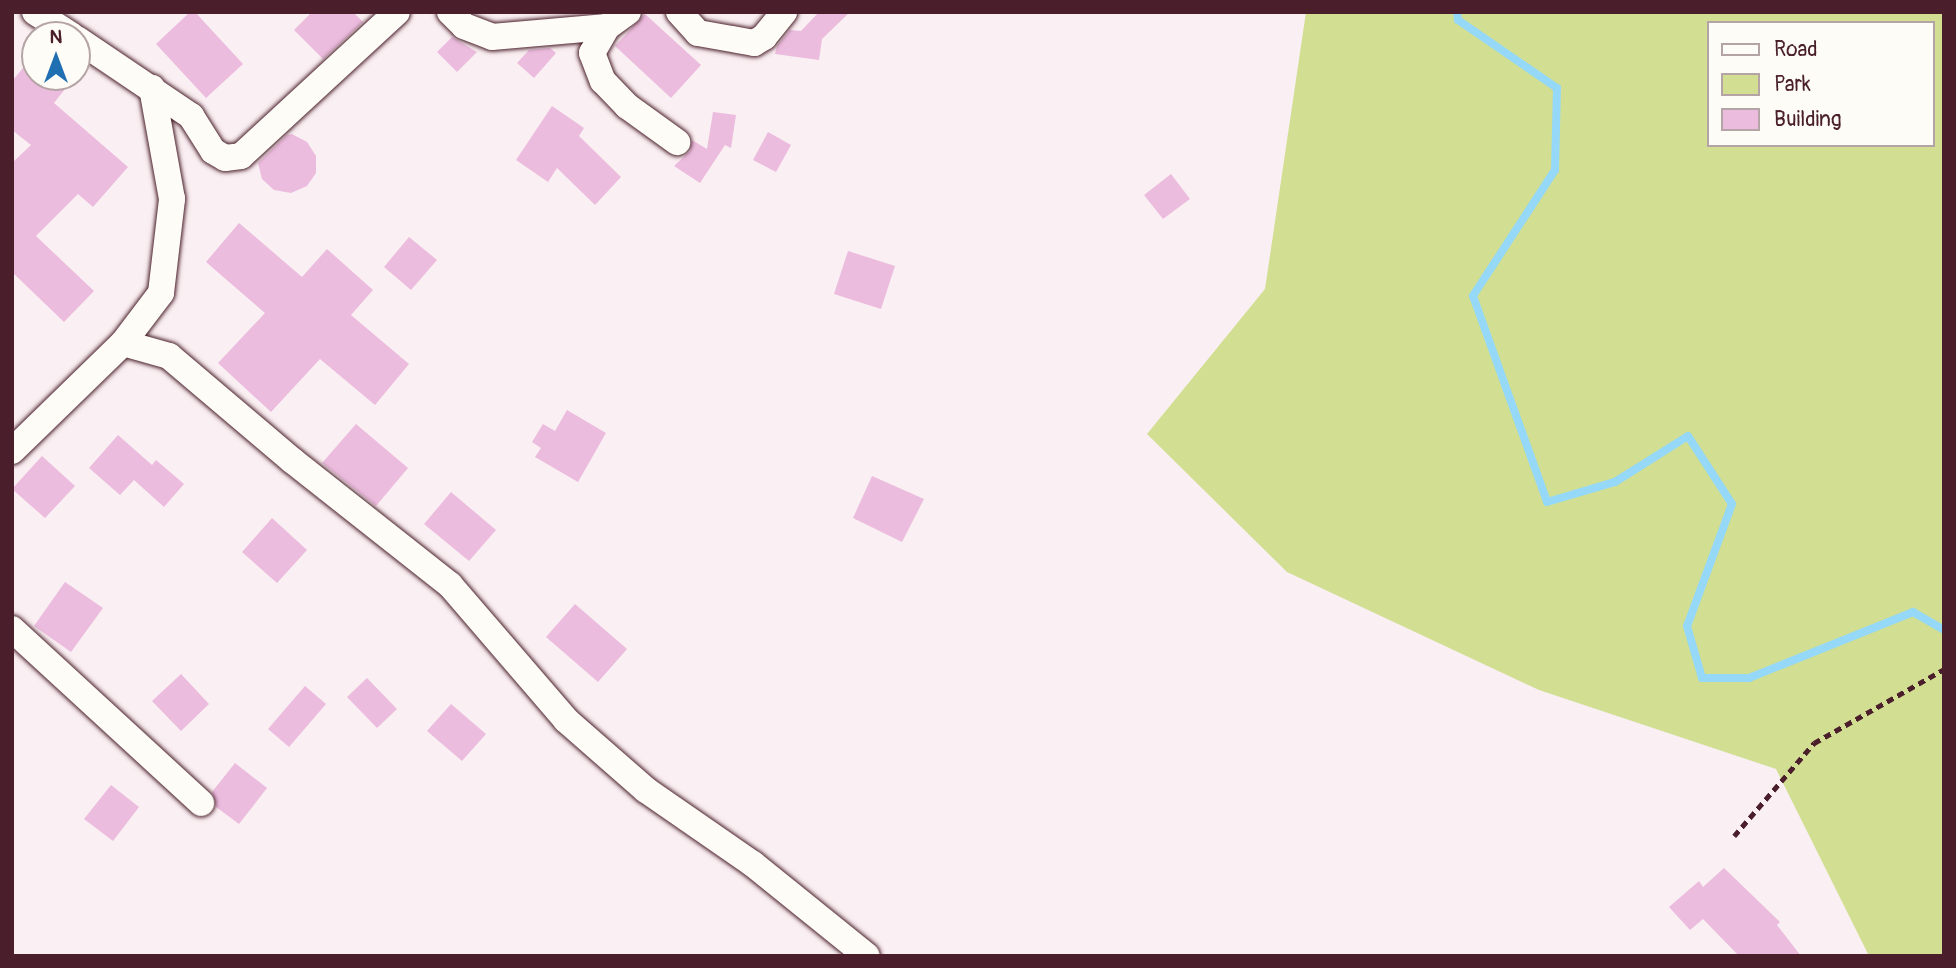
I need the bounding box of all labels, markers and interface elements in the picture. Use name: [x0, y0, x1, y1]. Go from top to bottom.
north arrow: [21, 21, 91, 91]
legend: [1708, 21, 1935, 147]
text: N: [50, 25, 62, 49]
text: Road: [1774, 36, 1818, 63]
text: Park: [1774, 71, 1811, 98]
text: Building: [1774, 106, 1841, 133]

